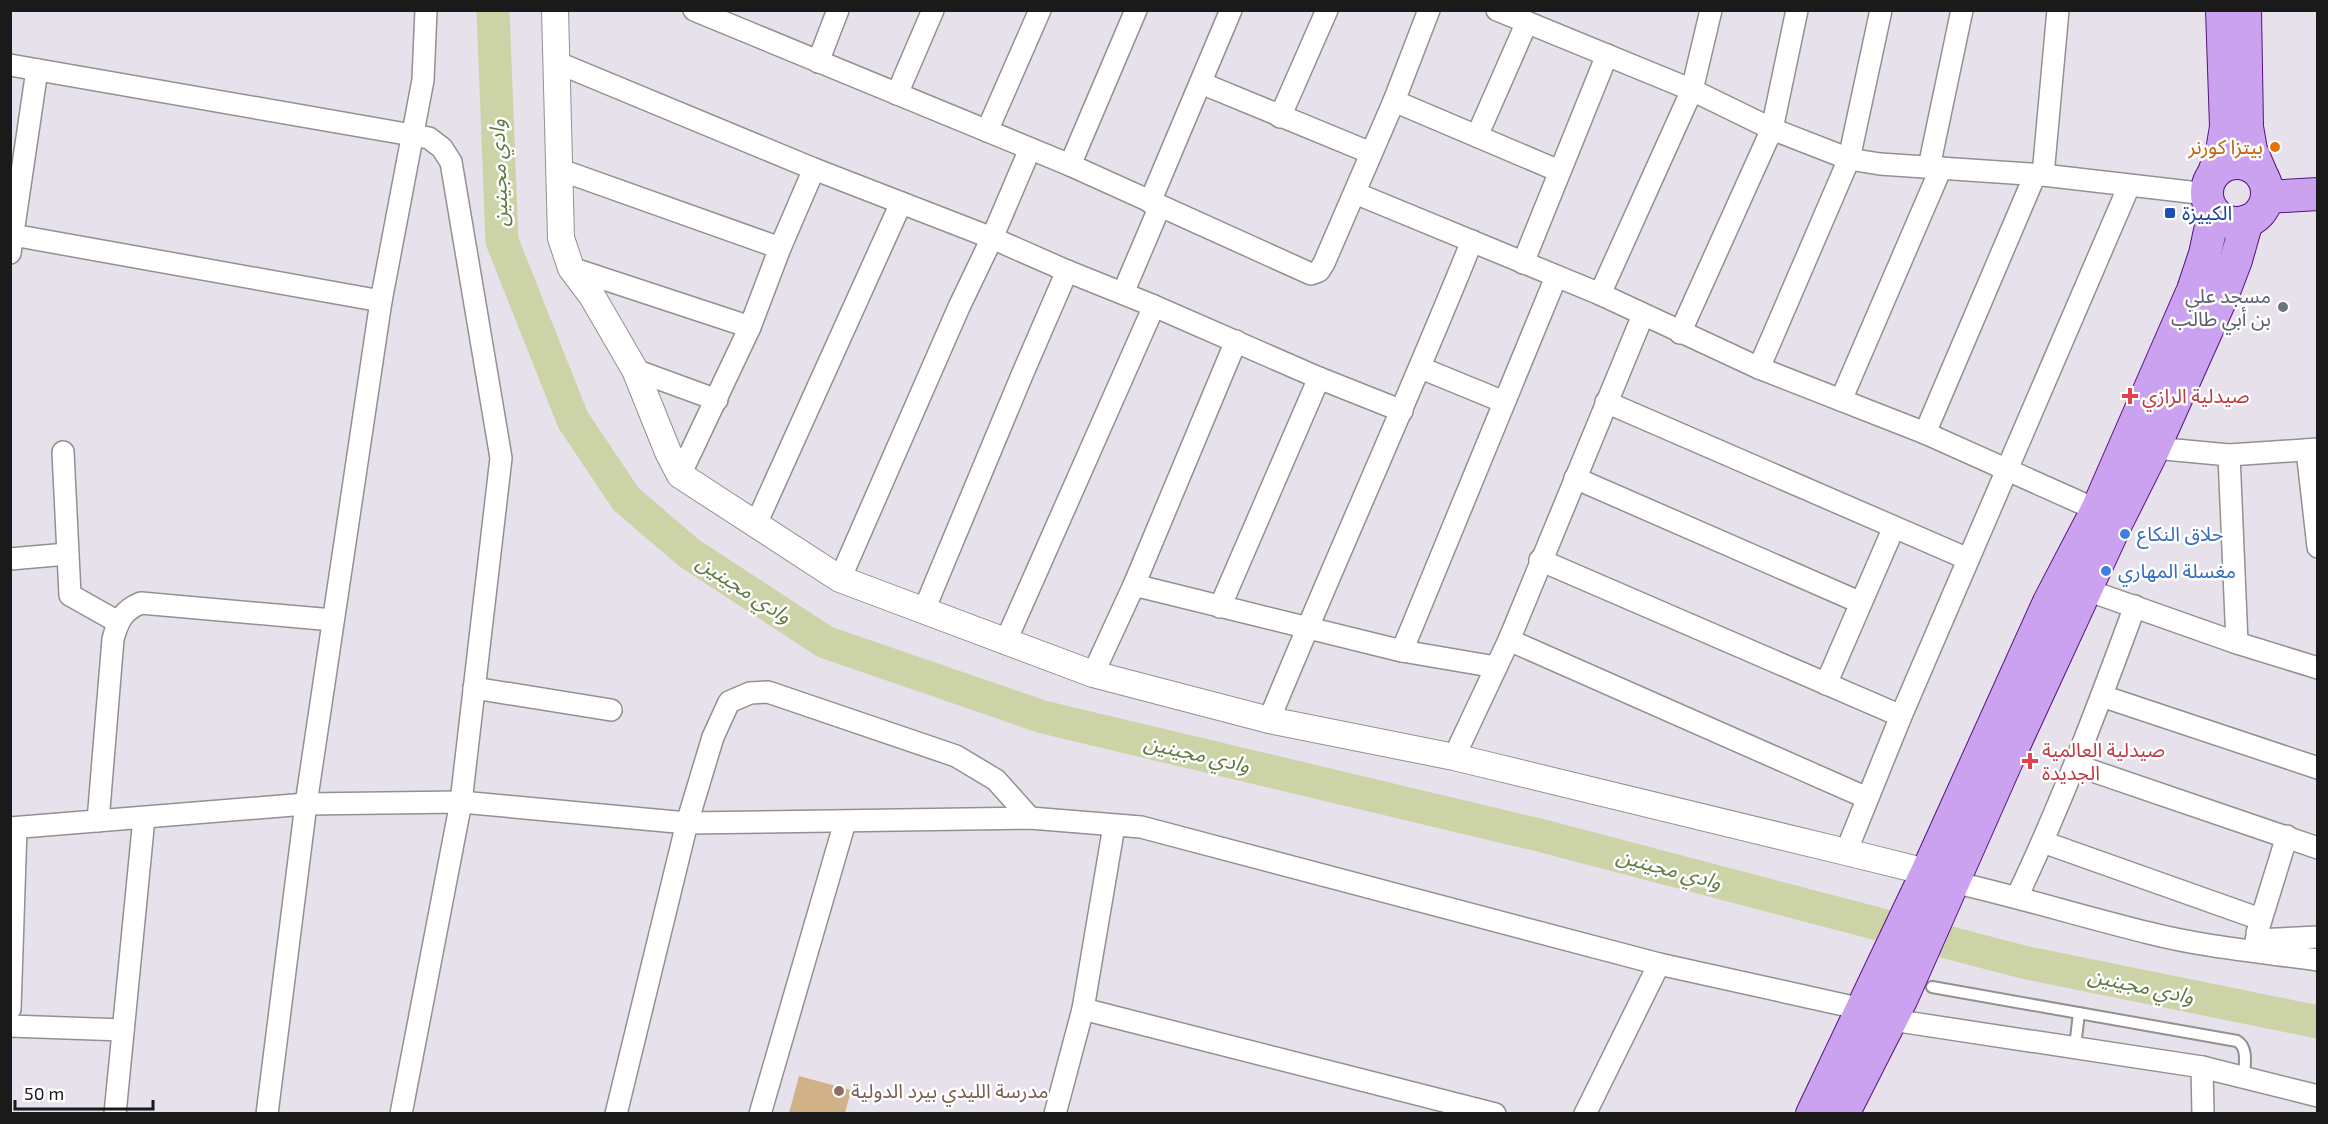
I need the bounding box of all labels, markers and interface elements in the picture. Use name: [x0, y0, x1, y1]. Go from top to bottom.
water label: وادي مجينين: [483, 119, 517, 227]
place label: بيتزا كورنر: [2187, 134, 2263, 159]
marker: بيتزا كورنر: [2268, 140, 2282, 154]
place label: الكييزة: [2182, 200, 2232, 225]
marker: الكييزة: [2163, 206, 2177, 220]
place label: مسجد علي بن أبي طالب: [2171, 283, 2271, 335]
marker: مسجد علي بن أبي طالب: [2276, 300, 2290, 314]
place label: صيدلية الرازي: [2142, 383, 2250, 412]
marker: صيدلية الرازي: [2123, 389, 2137, 403]
place label: حلاق النكاع: [2137, 521, 2224, 549]
marker: حلاق النكاع: [2118, 527, 2132, 541]
water label: وادي مجينين: [690, 548, 797, 632]
place label: مغسلة المهاري: [2118, 558, 2236, 587]
marker: مغسلة المهاري: [2099, 564, 2113, 578]
water label: وادي مجينين: [1141, 728, 1253, 782]
place label: صيدلية العالمية الجديدة: [2042, 737, 2165, 784]
marker: صيدلية العالمية الجديدة: [2023, 754, 2037, 768]
water label: وادي مجينين: [1613, 842, 1725, 898]
water label: وادي مجينين: [2085, 961, 2197, 1013]
scale bar: [15, 1073, 153, 1111]
place label: مدرسة الليدي بيرد الدولية: [851, 1078, 1049, 1107]
text: 50 m: [24, 1082, 64, 1104]
marker: مدرسة الليدي بيرد الدولية: [832, 1084, 846, 1098]

